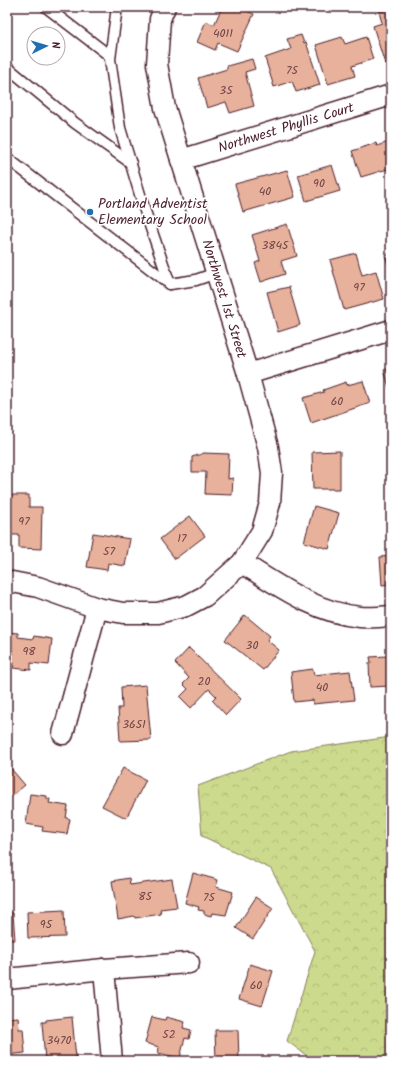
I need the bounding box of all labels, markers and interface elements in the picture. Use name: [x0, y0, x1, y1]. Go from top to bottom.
house number: 4011: [213, 24, 233, 43]
north arrow: [26, 26, 66, 66]
text: N: [46, 41, 64, 50]
house number: 75: [286, 61, 300, 80]
house number: 35: [219, 81, 234, 100]
street label: Northwest Phyllis Court: [215, 97, 357, 159]
house number: 90: [313, 174, 325, 193]
house number: 40: [259, 182, 271, 201]
place label: Portland Adventist Elementary School: [98, 193, 208, 231]
marker: Portland Adventist Elementary School: [85, 207, 95, 217]
house number: 3845: [261, 236, 290, 255]
street label: Northwest 1st Street: [195, 237, 253, 362]
house number: 97: [353, 278, 365, 297]
house number: 60: [331, 392, 343, 411]
house number: 97: [18, 512, 30, 531]
house number: 17: [177, 529, 187, 548]
house number: 57: [103, 542, 115, 561]
house number: 30: [246, 636, 258, 655]
house number: 98: [22, 642, 36, 661]
house number: 20: [198, 672, 210, 691]
house number: 40: [316, 678, 328, 697]
house number: 3651: [122, 715, 146, 734]
house number: 85: [138, 887, 153, 906]
house number: 75: [203, 888, 217, 907]
house number: 95: [40, 915, 54, 934]
house number: 60: [250, 976, 262, 995]
house number: 52: [162, 1025, 176, 1044]
house number: 3470: [47, 1031, 72, 1050]

